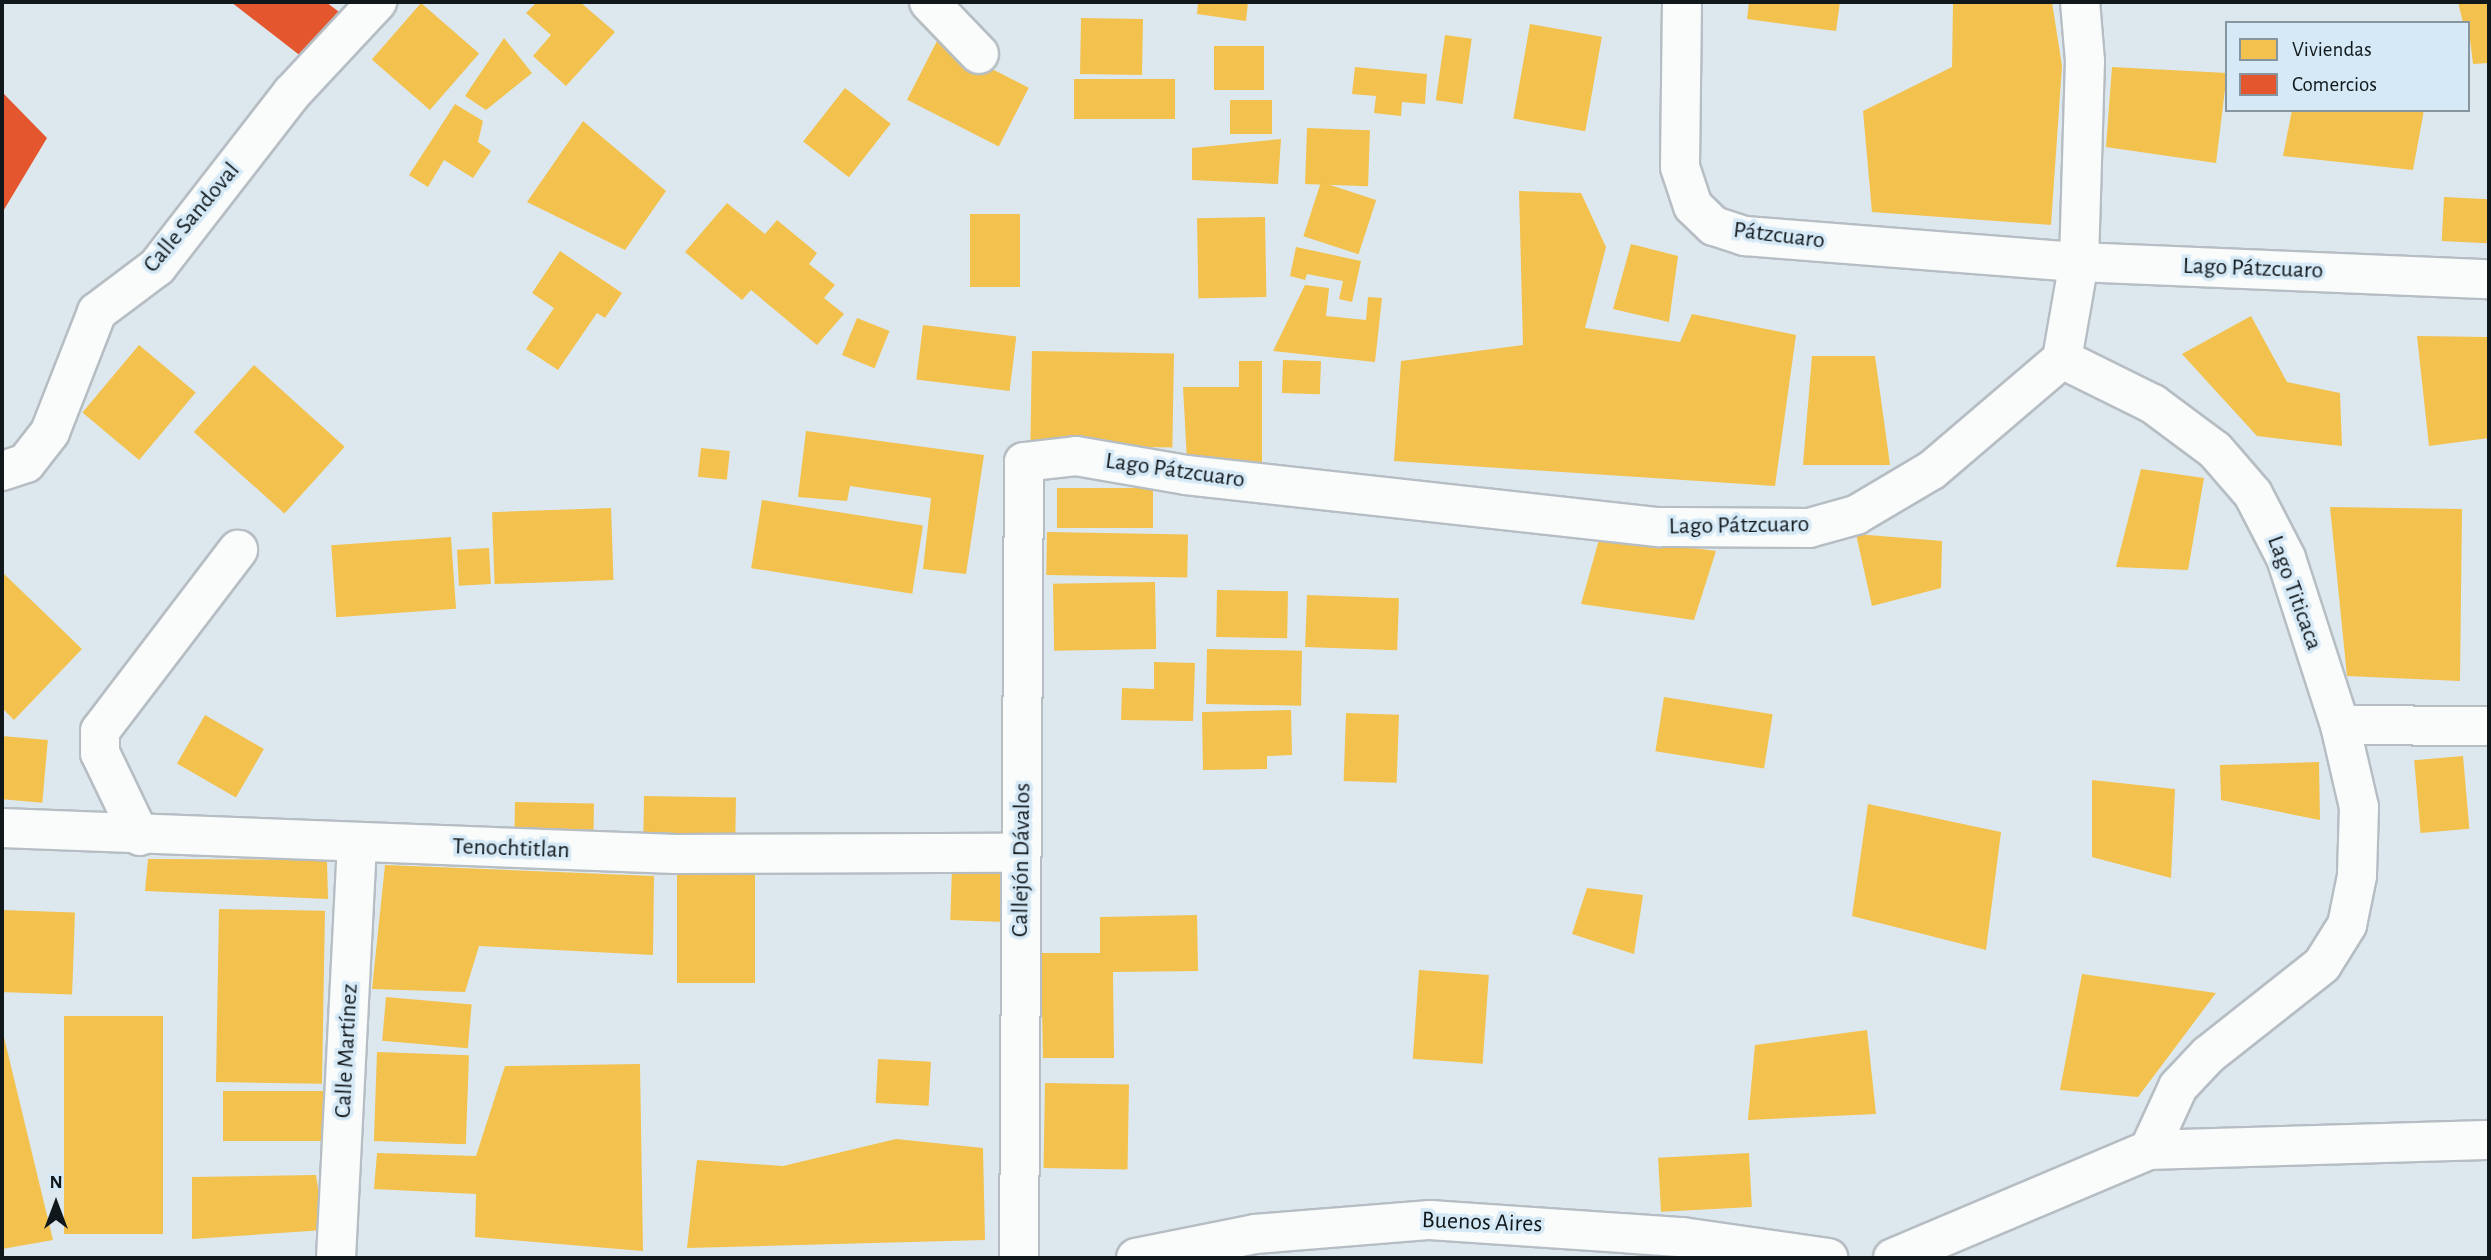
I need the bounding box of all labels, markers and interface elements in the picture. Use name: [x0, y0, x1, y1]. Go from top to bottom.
legend: [2225, 21, 2470, 112]
text: Viviendas: [2292, 39, 2372, 60]
text: Comercios: [2292, 74, 2377, 95]
street label: Calle Sandoval: [138, 157, 246, 279]
street label: Pátzcuaro: [1732, 216, 1826, 256]
street label: Lago Pátzcuaro: [2182, 252, 2324, 286]
street label: Lago Pátzcuaro: [1103, 447, 1247, 495]
street label: Lago Pátzcuaro: [1669, 510, 1809, 542]
street label: Lago Titicaca: [2260, 532, 2328, 654]
street label: Callejón Dávalos: [1006, 783, 1038, 937]
street label: Tenochtitlan: [452, 833, 570, 865]
street label: Calle Martínez: [329, 983, 365, 1119]
north arrow: [21, 1169, 91, 1239]
text: N: [49, 1173, 63, 1192]
street label: Buenos Aires: [1421, 1207, 1543, 1239]

